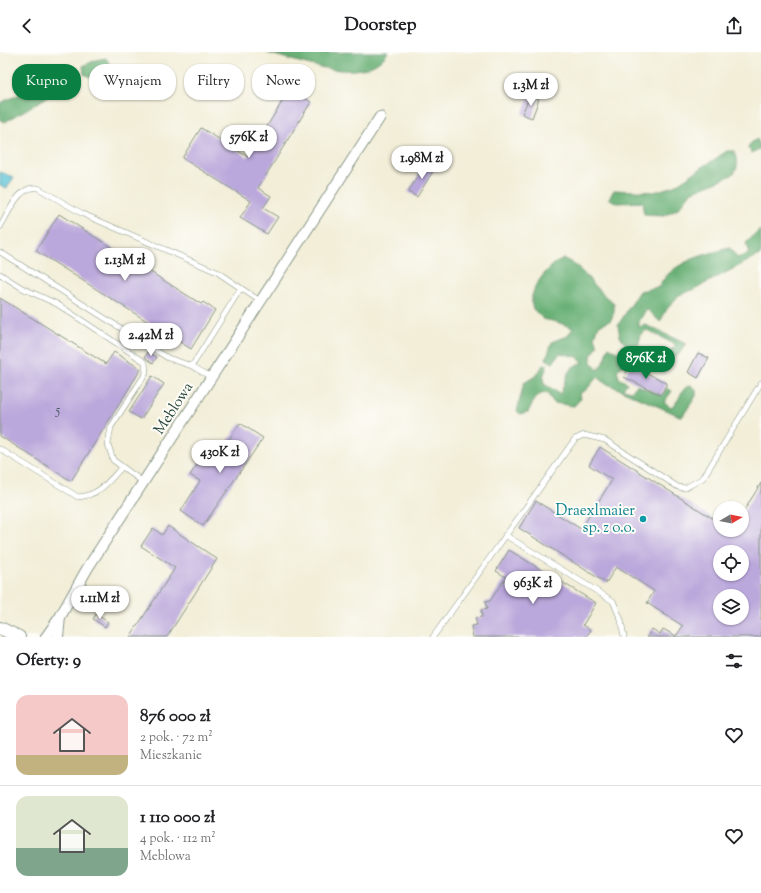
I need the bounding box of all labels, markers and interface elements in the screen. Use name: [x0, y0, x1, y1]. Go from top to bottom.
text: Doorstep: [344, 13, 417, 39]
icon: back: [16, 15, 38, 37]
icon: share: [723, 15, 745, 37]
chip: Kupno: [12, 64, 81, 100]
chip: Wynajem: [89, 64, 176, 100]
chip: Filtry: [184, 64, 244, 100]
chip: Nowe: [252, 64, 315, 100]
pin: 1.3M zł: [494, 73, 568, 107]
text: 1.3M zł: [513, 77, 549, 95]
pin: 576K zł: [212, 125, 286, 159]
text: 576K zł: [230, 129, 268, 147]
pin: 1.98M zł: [381, 146, 463, 180]
text: 1.98M zł: [400, 150, 444, 168]
pin: 1.13M zł: [84, 248, 166, 282]
text: 1.13M zł: [105, 252, 145, 270]
pin: 2.42M zł: [110, 323, 192, 357]
text: 2.42M zł: [128, 327, 174, 345]
pin: 876K zł: [609, 346, 683, 380]
text: 876K zł: [626, 350, 666, 368]
street label: Meblowa: [150, 379, 199, 439]
house number: 5: [55, 402, 61, 420]
pin: 430K zł: [183, 440, 257, 474]
text: 430K zł: [200, 444, 240, 462]
place label: Draexlmaier sp. z o.o.: [555, 501, 635, 539]
north arrow: [713, 501, 749, 537]
map controls: [713, 501, 749, 625]
marker: Draexlmaier sp. z o.o.: [638, 514, 648, 524]
button: locate: [713, 545, 749, 581]
pin: 963K zł: [496, 571, 570, 605]
text: 963K zł: [514, 575, 552, 593]
pin: 1.11M zł: [59, 586, 141, 620]
button: layers: [713, 589, 749, 625]
text: 1.11M zł: [80, 590, 120, 608]
text: Oferty: 9: [16, 649, 81, 673]
icon: filters: [723, 650, 745, 672]
text: 876 000 zł: [140, 705, 211, 729]
icon: home: [48, 711, 96, 759]
icon: heart: [723, 724, 745, 746]
text: 2 pok. · 72 m²: [140, 729, 213, 747]
text: Mieszkanie: [140, 747, 202, 765]
text: 1 110 000 zł: [140, 806, 215, 830]
icon: home: [48, 812, 96, 860]
icon: heart: [723, 825, 745, 847]
text: 4 pok. · 112 m²: [140, 830, 216, 848]
text: Meblowa: [140, 848, 191, 866]

